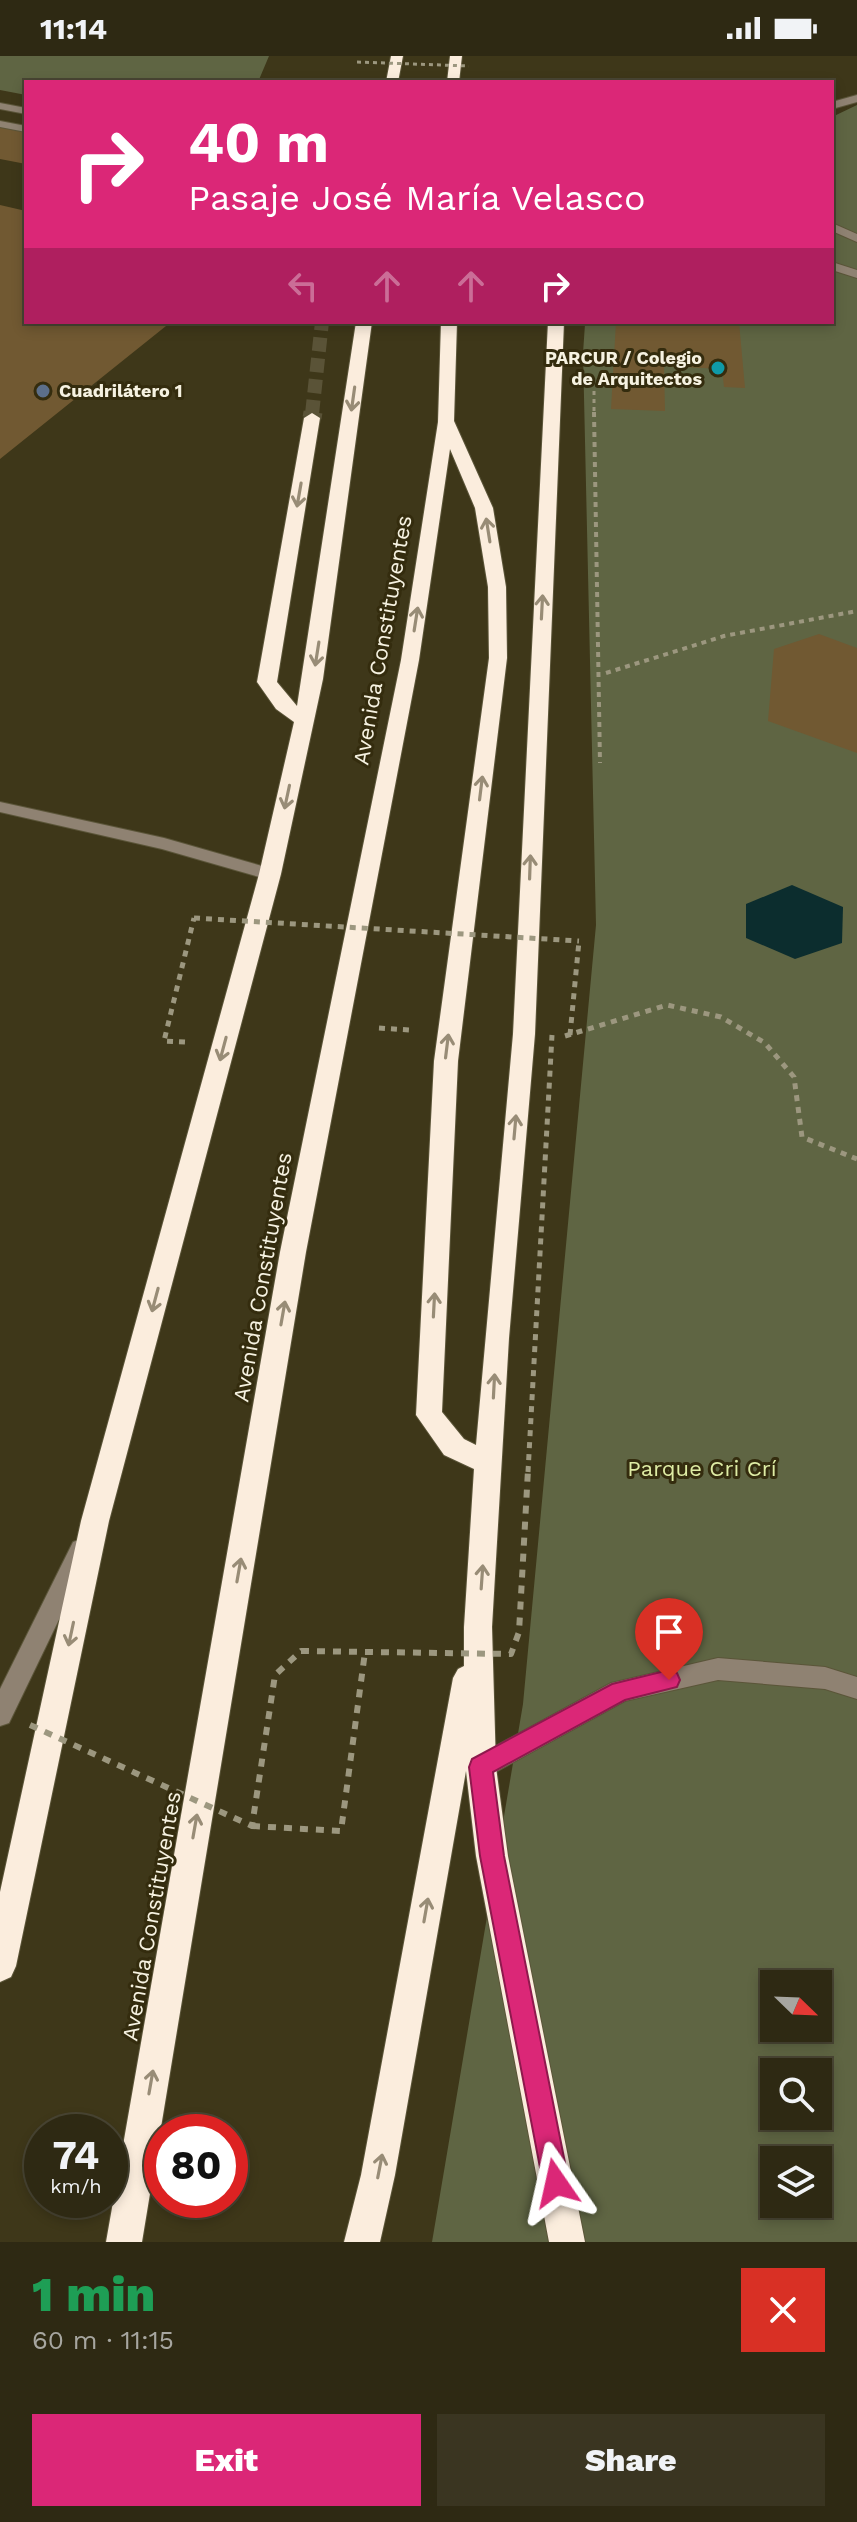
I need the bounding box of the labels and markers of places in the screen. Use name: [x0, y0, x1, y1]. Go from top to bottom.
place label: PARCUR / Colegio de Arquitectos: [545, 347, 702, 389]
marker: PARCUR / Colegio de Arquitectos: [709, 359, 727, 377]
place label: Cuadrilátero 1: [59, 380, 183, 401]
marker: Cuadrilátero 1: [34, 382, 52, 400]
pin: [635, 1598, 703, 1680]

